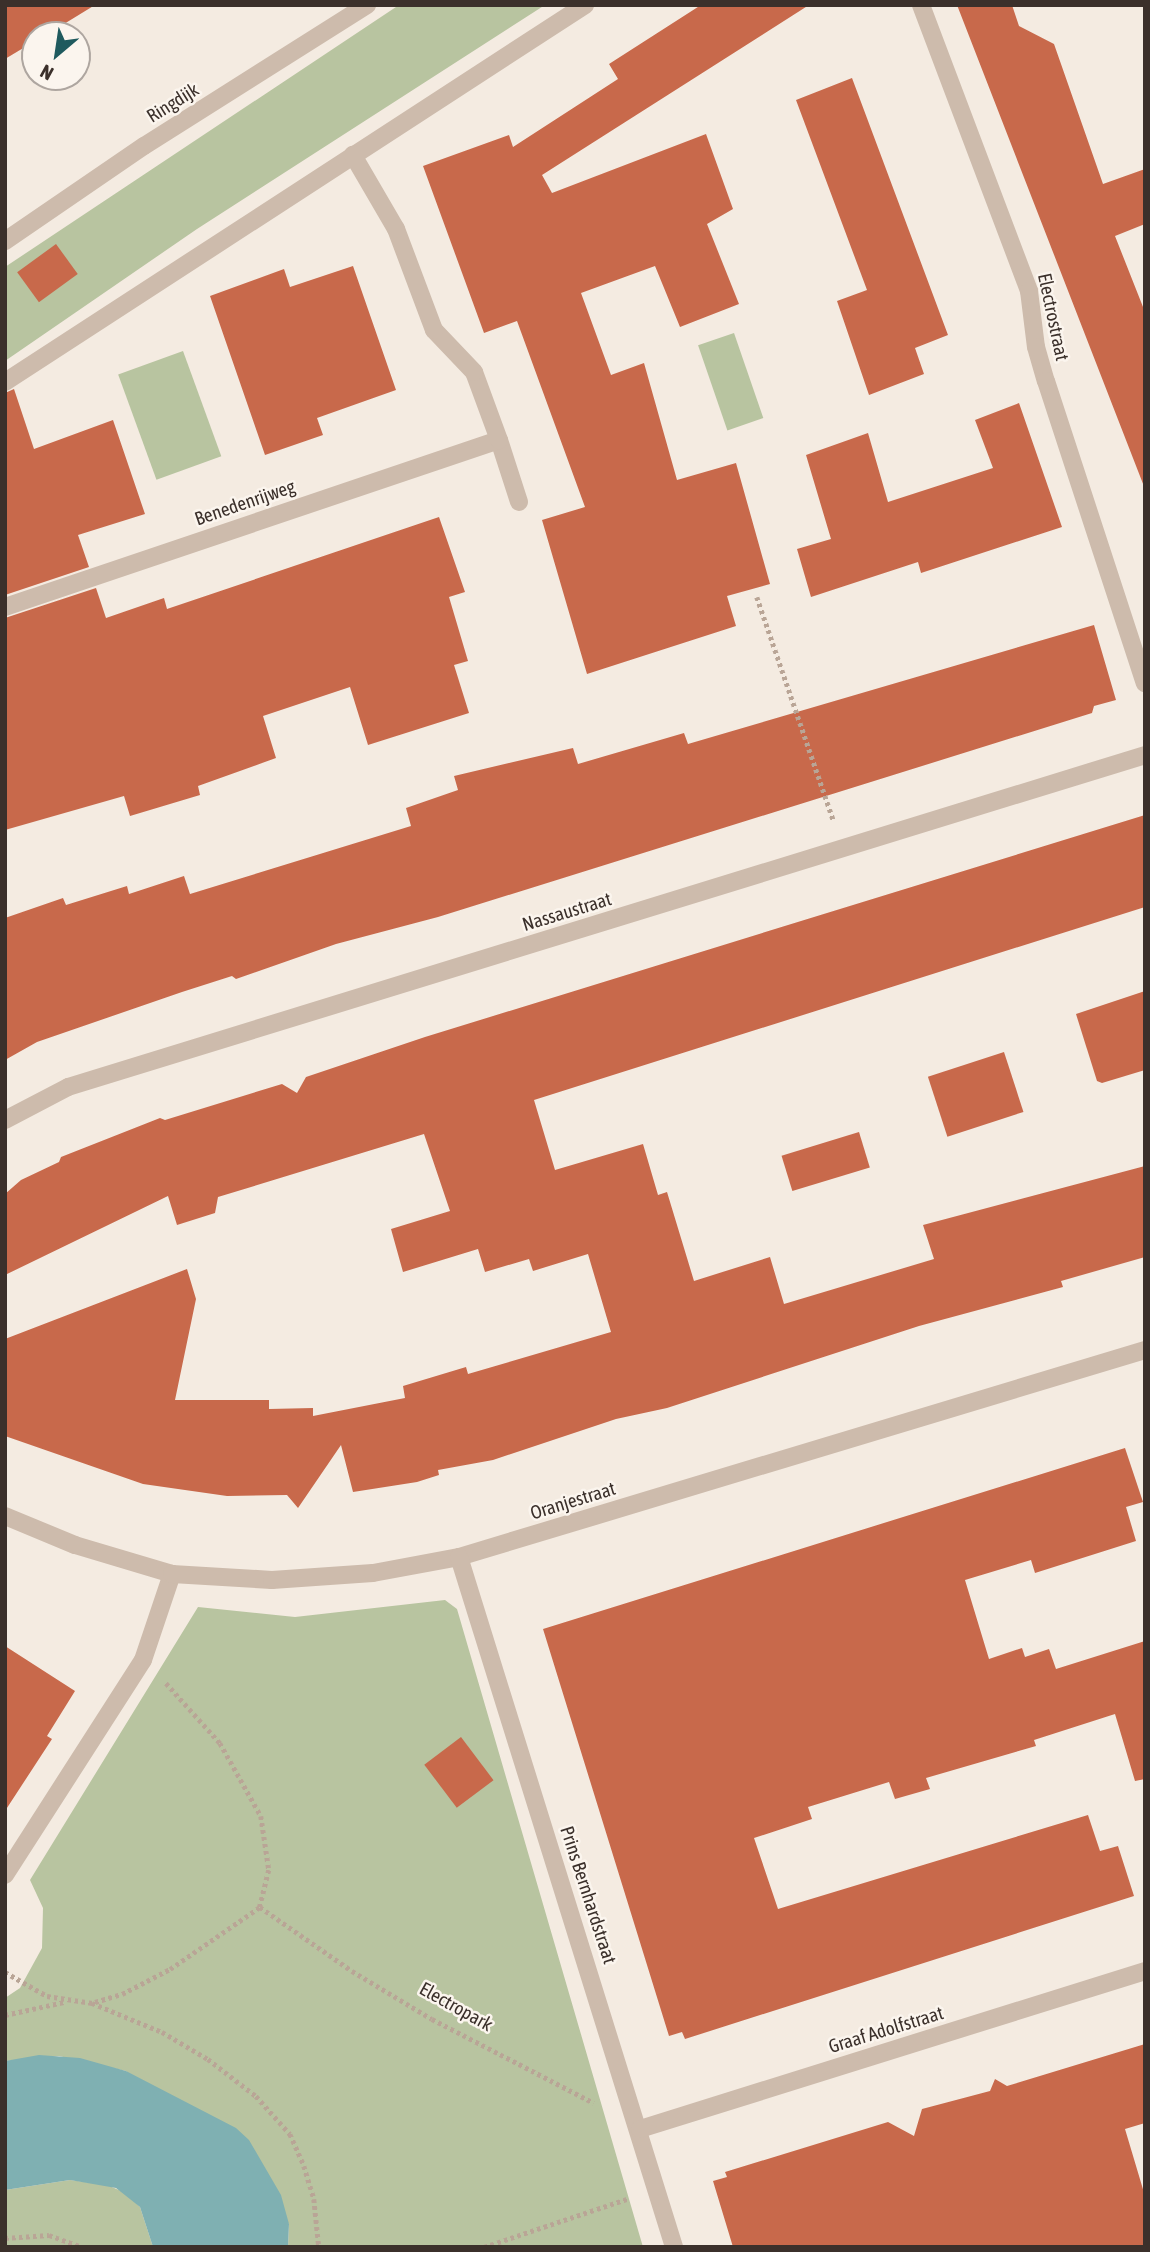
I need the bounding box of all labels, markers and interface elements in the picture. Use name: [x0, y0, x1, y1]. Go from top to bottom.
north arrow: [21, 21, 91, 91]
text: N: [37, 60, 57, 85]
street label: Ringdijk: [143, 78, 203, 128]
street label: Electrostraat: [1033, 271, 1073, 363]
street label: Benedenrijweg: [192, 475, 298, 531]
street label: Nassaustraat: [520, 888, 614, 936]
street label: Oranjestraat: [528, 1477, 618, 1525]
street label: Prins Bernhardstraat: [555, 1823, 621, 1967]
street label: Electropark: [415, 1978, 497, 2036]
street label: Graaf Adolfstraat: [826, 2002, 946, 2058]

